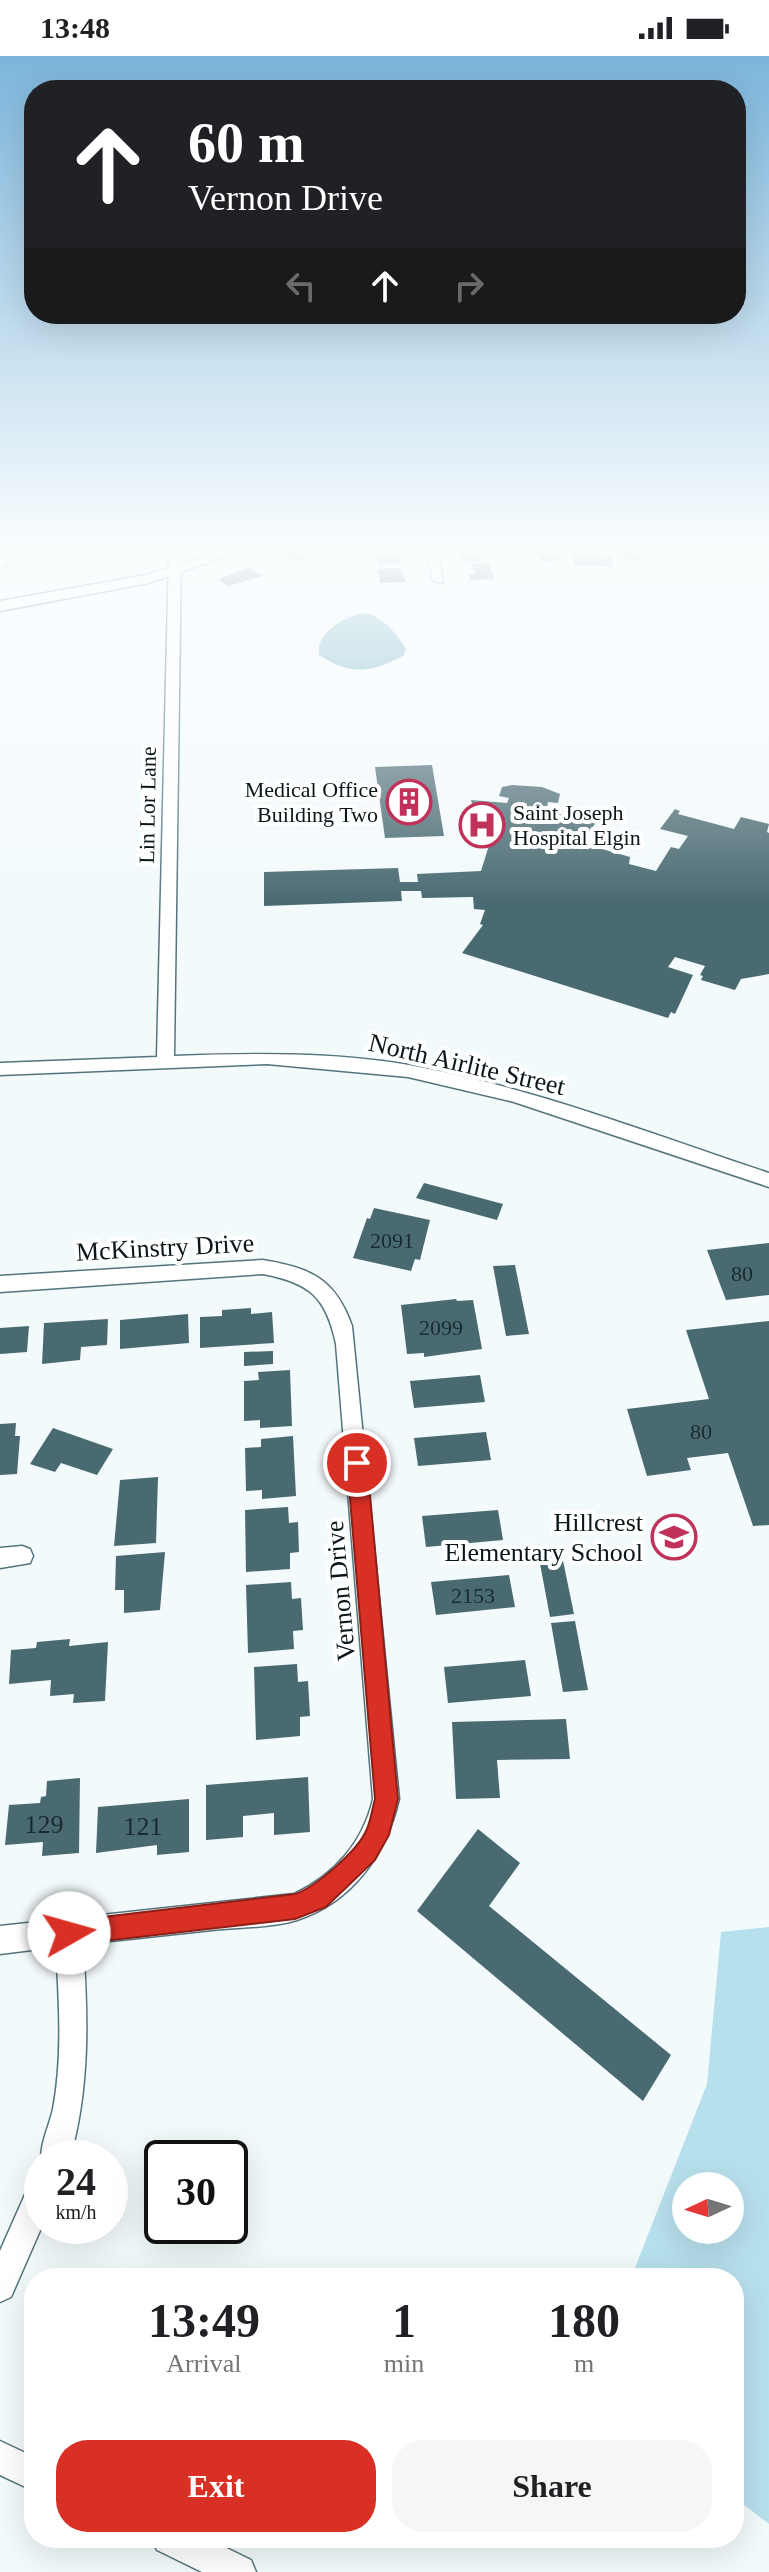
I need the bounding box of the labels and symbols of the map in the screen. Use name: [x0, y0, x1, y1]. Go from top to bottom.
street label: Lin Lor Lane: [134, 746, 161, 864]
place label: Medical Office Building Two: [245, 777, 378, 827]
building icon: Medical Office Building Two: [385, 778, 433, 826]
place label: Saint Joseph Hospital Elgin: [513, 800, 641, 850]
hospital icon: Saint Joseph Hospital Elgin: [458, 801, 506, 849]
street label: North Airlite Street: [366, 1028, 569, 1101]
street label: McKinstry Drive: [75, 1228, 255, 1267]
house number: 2091: [370, 1228, 414, 1253]
house number: 80: [731, 1261, 753, 1286]
house number: 2099: [419, 1315, 463, 1340]
house number: 80: [690, 1419, 712, 1444]
pin: [323, 1429, 391, 1497]
place label: Hillcrest Elementary School: [444, 1508, 644, 1567]
school or university icon: Hillcrest Elementary School: [650, 1513, 698, 1561]
street label: Vernon Drive: [320, 1520, 361, 1662]
house number: 2153: [451, 1583, 495, 1608]
house number: 129: [25, 1810, 64, 1839]
house number: 121: [124, 1812, 163, 1841]
position arrow: [27, 1891, 111, 1975]
speed limit sign: 30: [144, 2140, 248, 2244]
north arrow: [672, 2172, 744, 2244]

